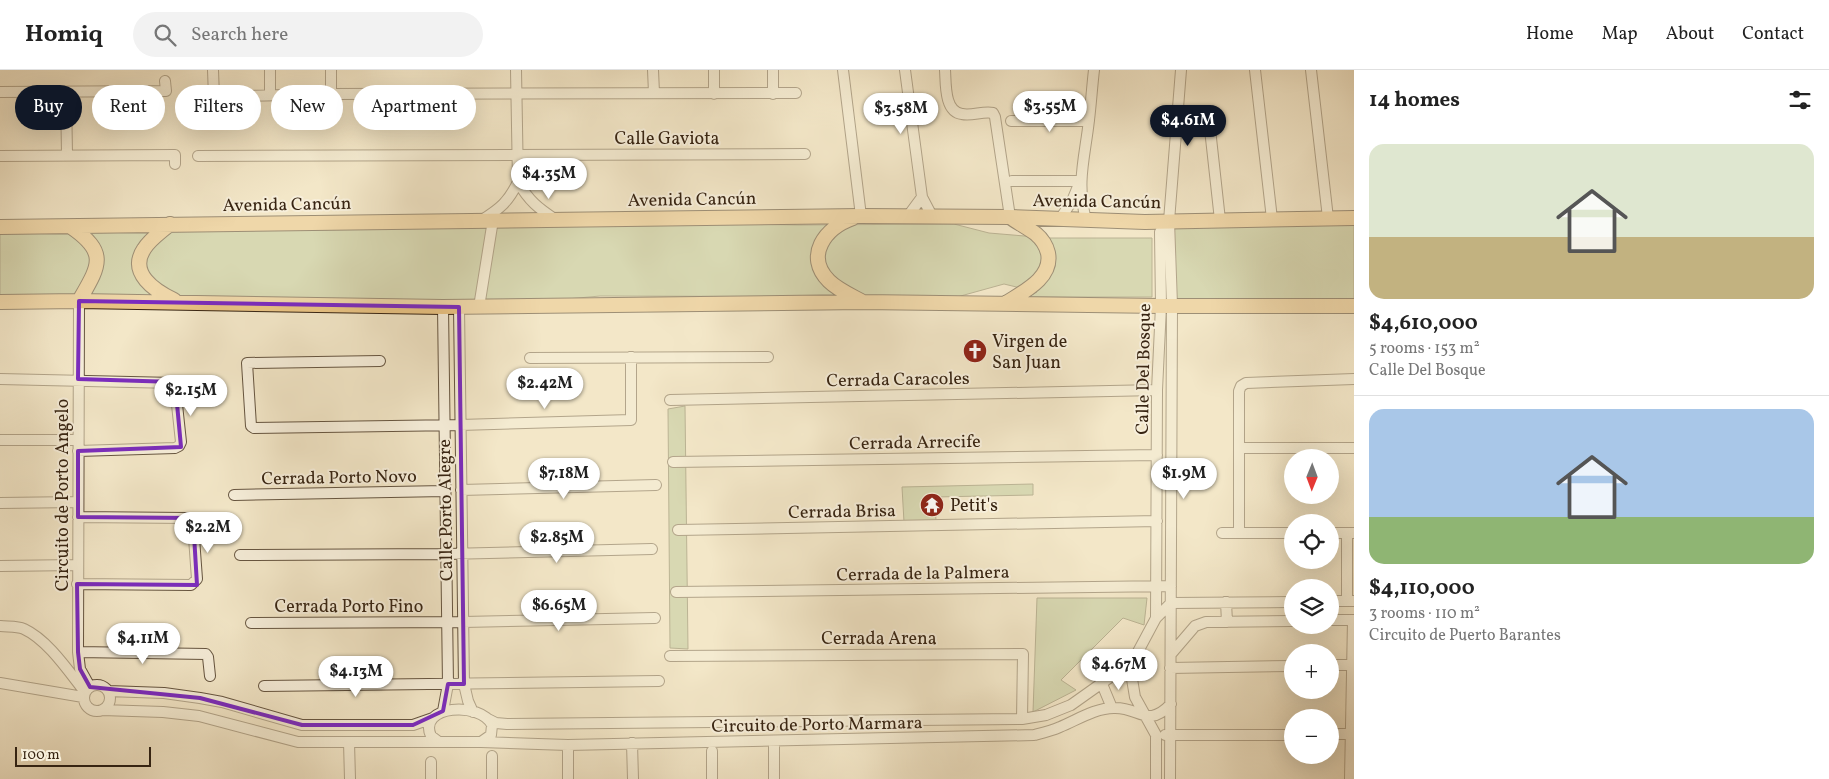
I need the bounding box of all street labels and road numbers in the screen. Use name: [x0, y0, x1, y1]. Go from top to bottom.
street label: Calle Gaviota: [615, 127, 720, 152]
street label: Avenida Cancún: [627, 187, 757, 214]
street label: Avenida Cancún: [1032, 189, 1162, 216]
street label: Avenida Cancún: [222, 192, 352, 219]
street label: Calle Del Bosque: [1131, 303, 1158, 435]
street label: Cerrada Caracoles: [826, 367, 970, 394]
street label: Circuito de Porto Angelo: [51, 399, 76, 591]
street label: Cerrada Arrecife: [849, 430, 981, 457]
street label: Calle Porto Alegre: [433, 439, 460, 581]
street label: Cerrada Porto Novo: [261, 465, 417, 492]
street label: Cerrada Brisa: [788, 499, 896, 526]
street label: Cerrada de la Palmera: [836, 560, 1010, 589]
street label: Cerrada Porto Fino: [275, 595, 423, 620]
street label: Cerrada Arena: [821, 627, 937, 652]
street label: Circuito de Porto Marmara: [711, 711, 923, 740]

